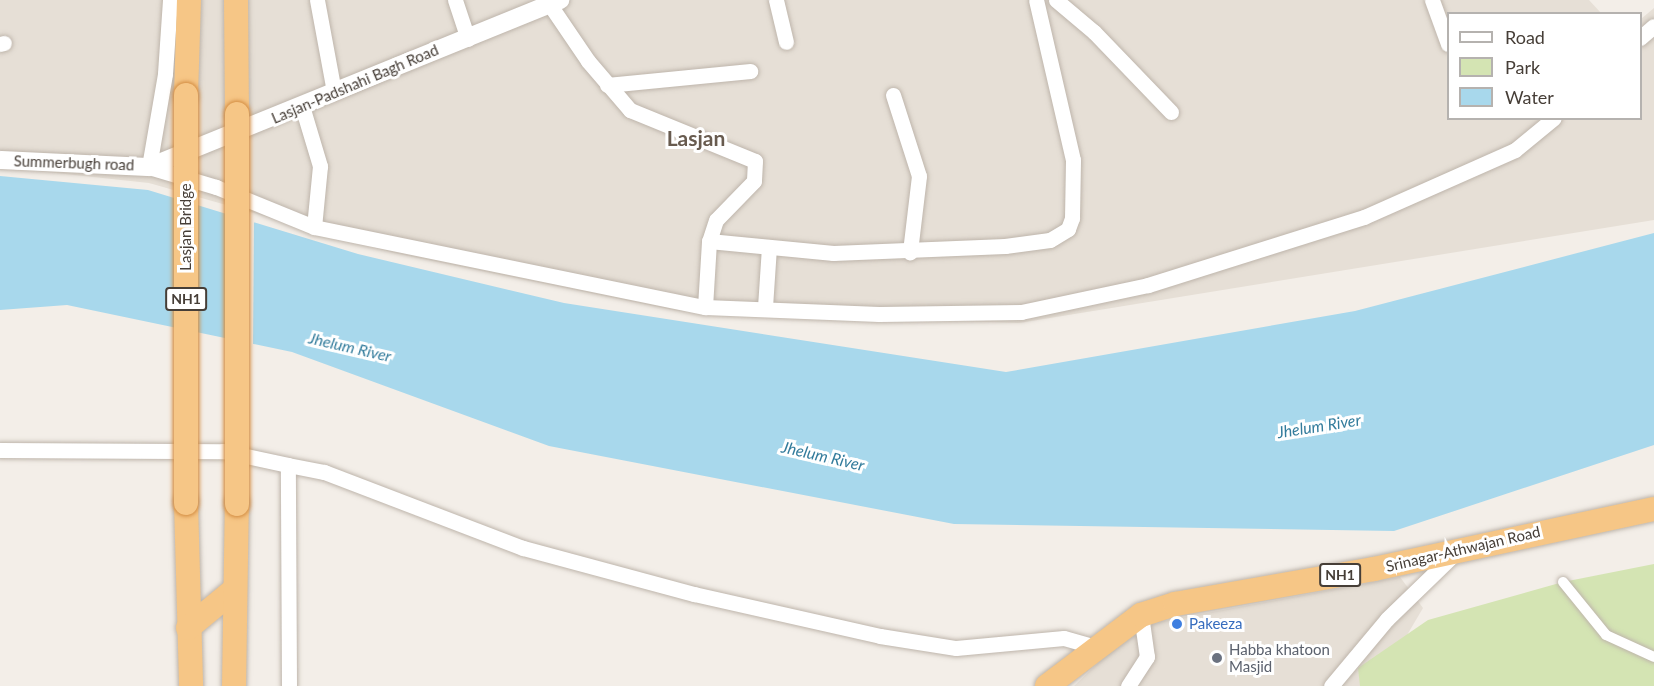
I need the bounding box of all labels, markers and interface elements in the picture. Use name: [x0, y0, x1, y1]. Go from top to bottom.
legend: [1447, 12, 1642, 120]
text: Road: [1505, 26, 1545, 48]
street label: Lasjan-Padshahi Bagh Road: [269, 41, 441, 127]
text: Park: [1505, 56, 1540, 78]
text: Water: [1505, 86, 1554, 108]
district label: Lasjan: [667, 125, 725, 151]
street label: Summerbugh road: [13, 152, 135, 174]
street label: Lasjan Bridge: [177, 183, 195, 271]
road number: NH1: [165, 288, 207, 310]
water label: Jhelum River: [307, 328, 393, 366]
water label: Jhelum River: [1276, 410, 1362, 442]
water label: Jhelum River: [780, 437, 866, 475]
street label: Srinagar-Athwajan Road: [1384, 522, 1542, 576]
road number: NH1: [1319, 564, 1361, 586]
place label: Pakeeza: [1189, 615, 1242, 633]
marker: Pakeeza: [1170, 617, 1184, 631]
place label: Habba khatoon Masjid: [1229, 640, 1330, 675]
marker: Habba khatoon Masjid: [1210, 651, 1224, 665]

